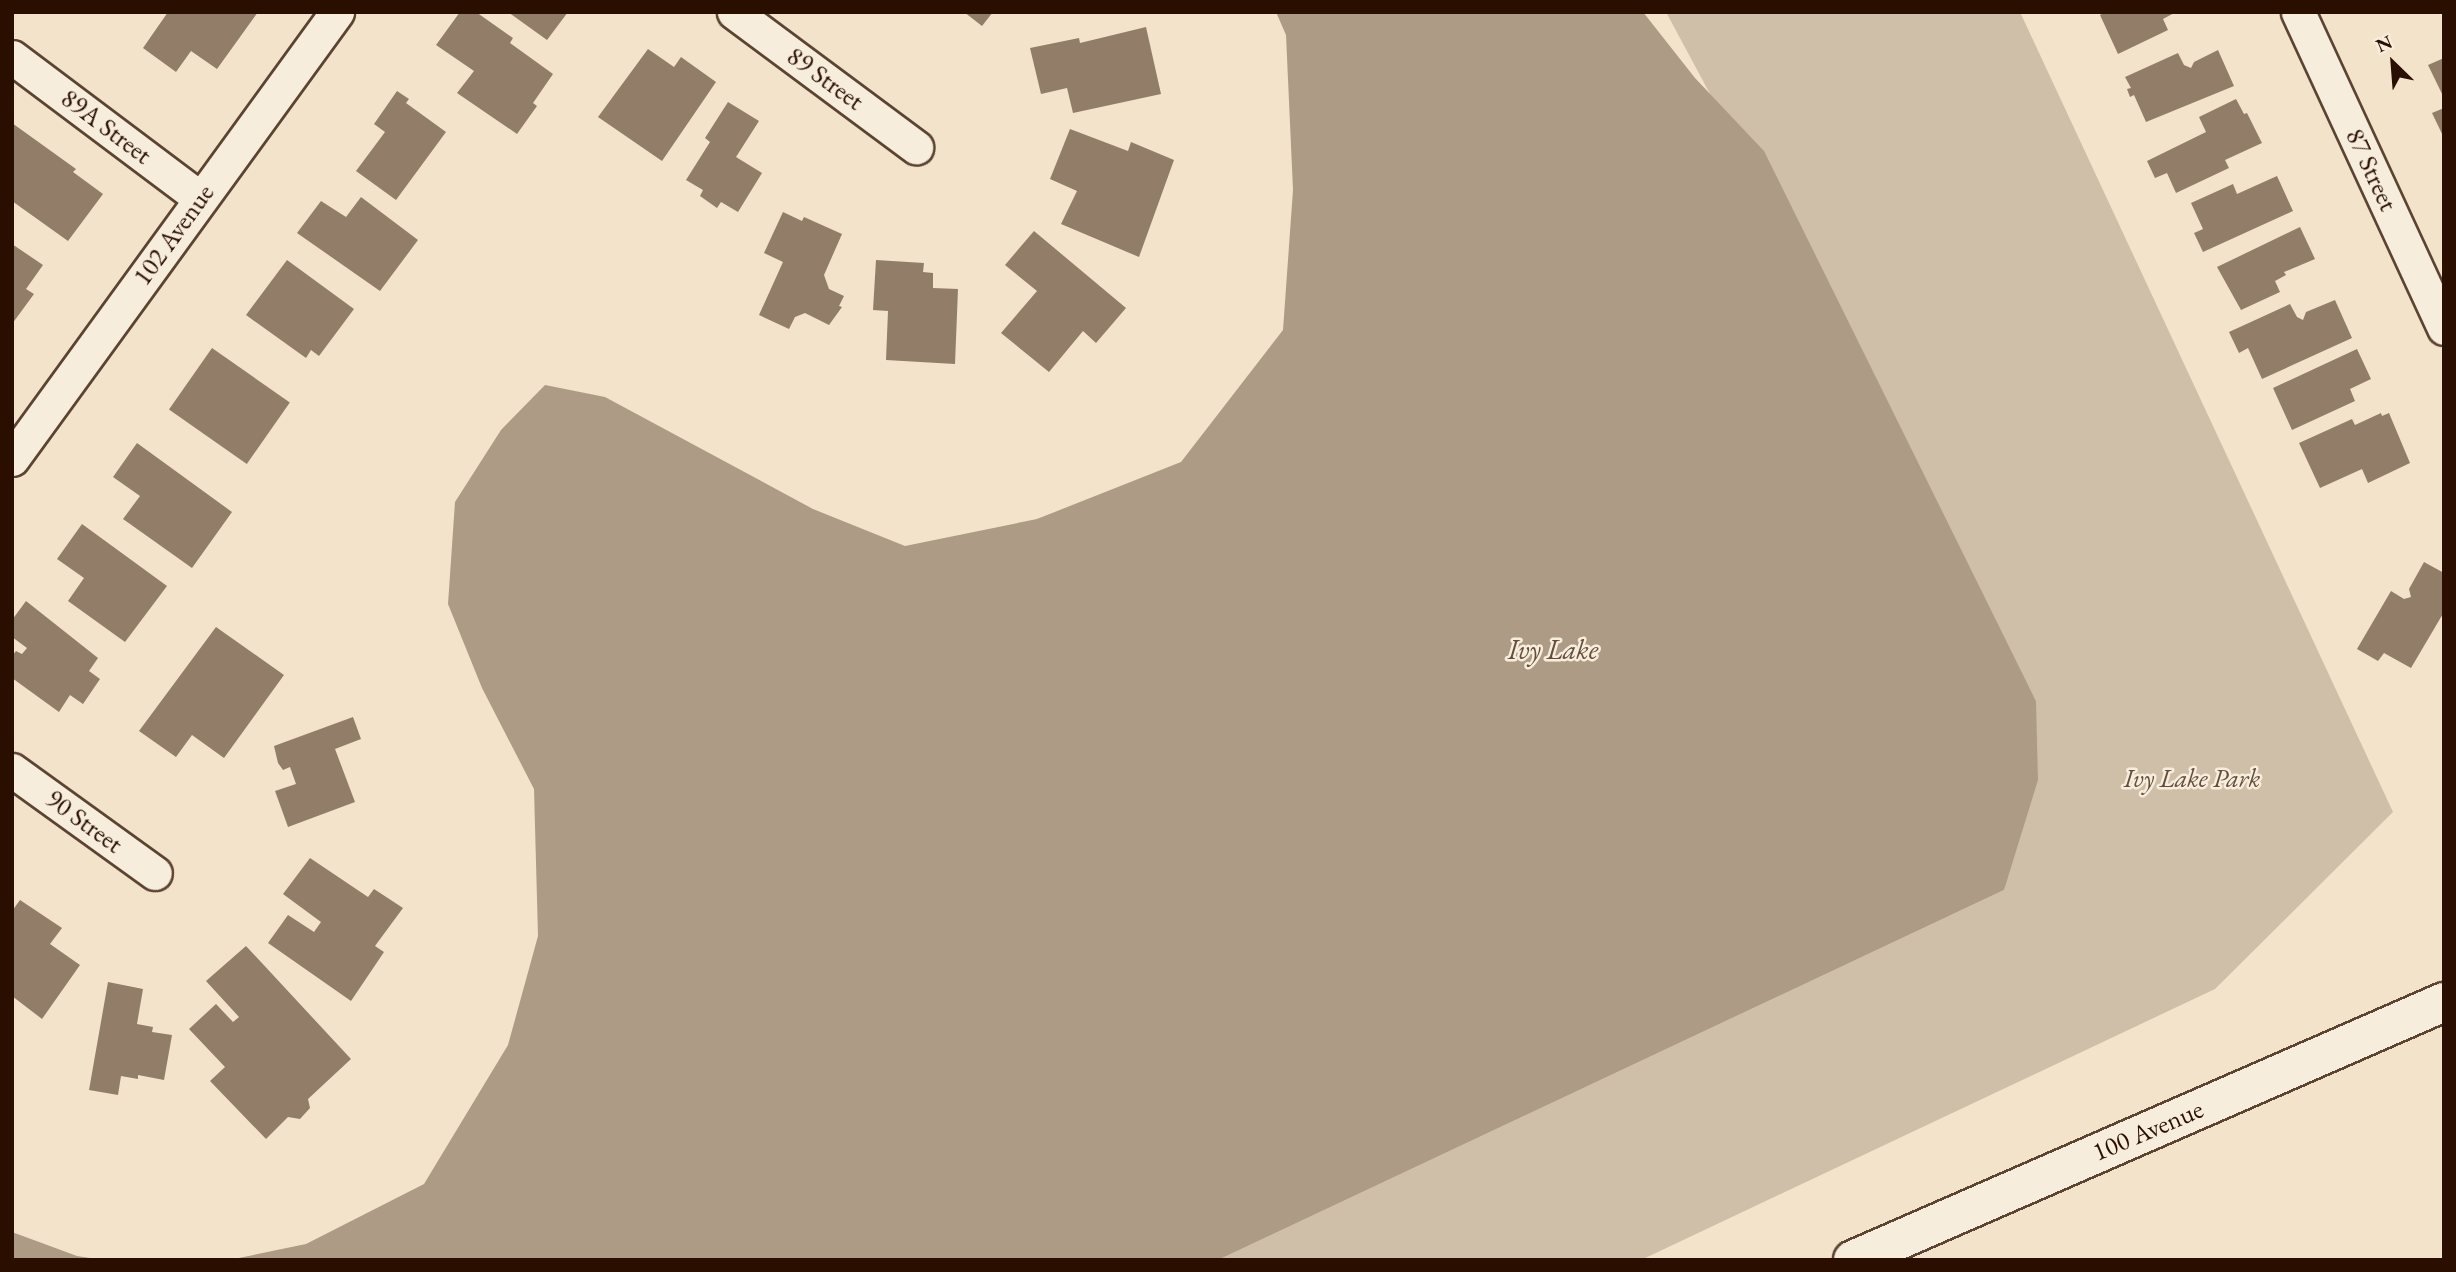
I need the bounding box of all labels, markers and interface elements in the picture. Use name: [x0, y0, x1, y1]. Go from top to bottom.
north arrow: [2358, 28, 2428, 98]
text: N: [2372, 29, 2396, 58]
street label: 89 Street: [781, 41, 869, 117]
street label: 89A Street: [55, 83, 157, 171]
street label: 87 Street: [2338, 124, 2404, 216]
street label: 102 Avenue: [127, 178, 221, 292]
water label: Ivy Lake: [1508, 632, 1598, 666]
park label: Ivy Lake Park: [2124, 763, 2260, 795]
street label: 90 Street: [40, 784, 128, 860]
street label: 100 Avenue: [2088, 1094, 2208, 1168]

